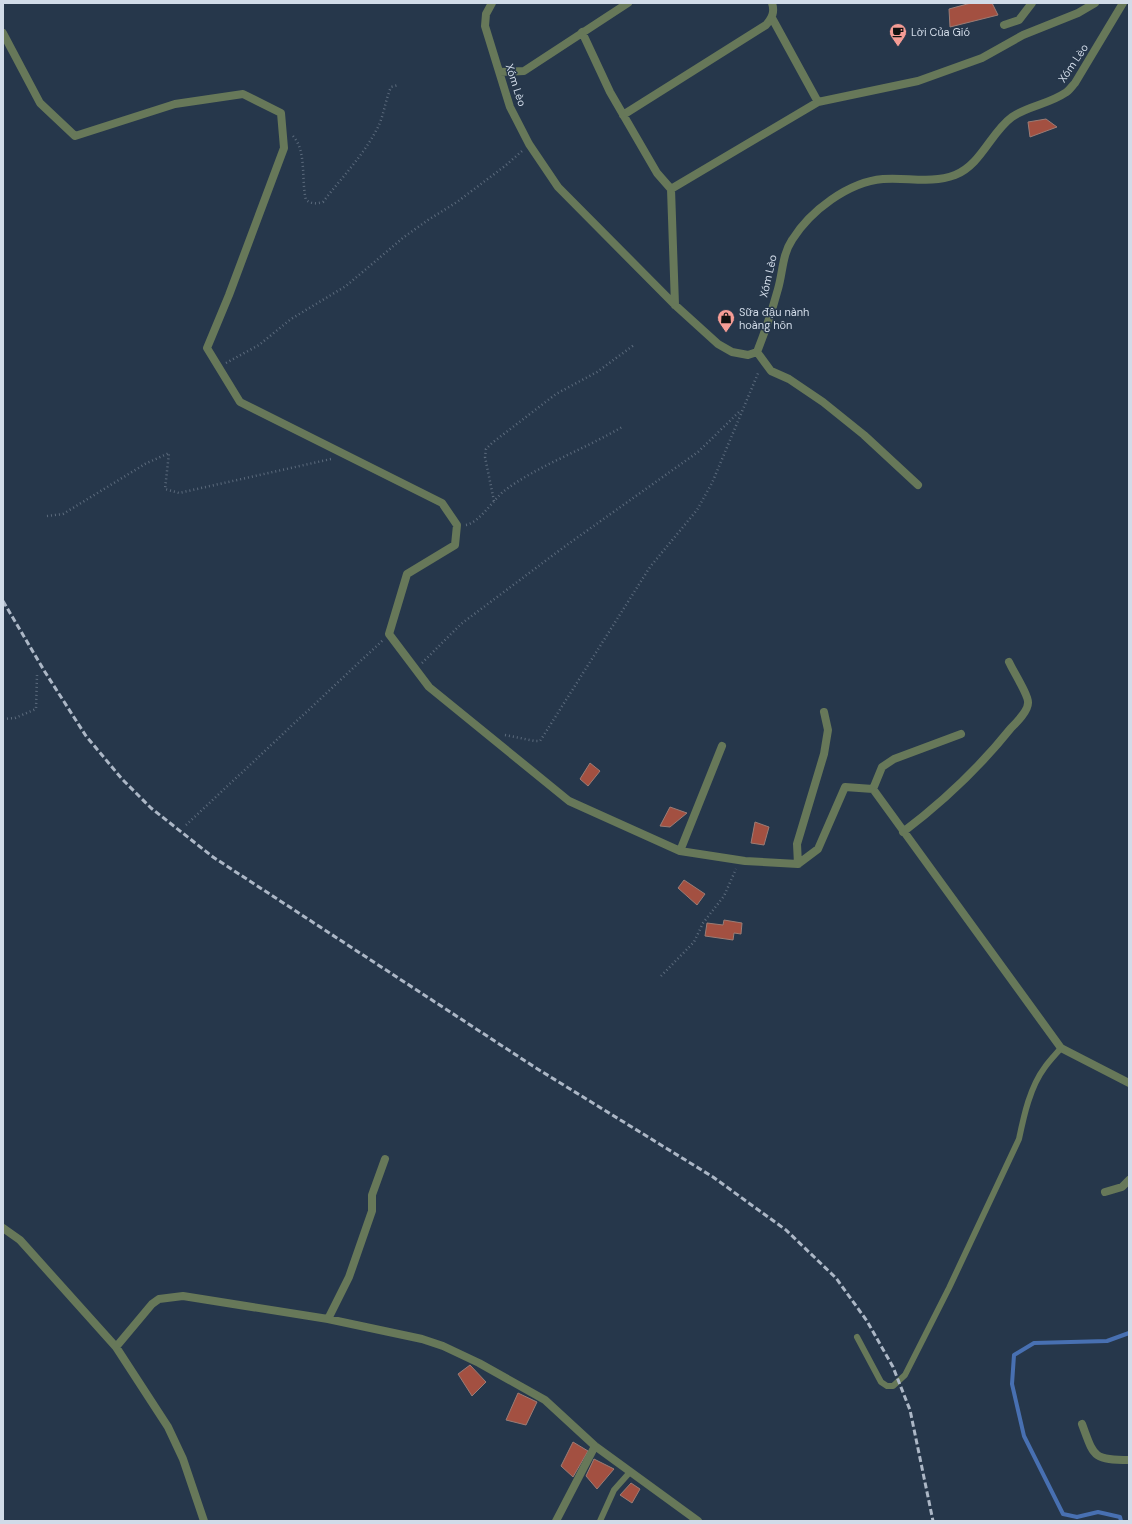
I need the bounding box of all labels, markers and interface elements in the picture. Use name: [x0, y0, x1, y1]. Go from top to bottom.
cafe icon: Lời Của Gió: [888, 22, 908, 47]
place label: Lời Của Gió: [911, 25, 970, 39]
street label: Xóm Lèo: [1055, 41, 1091, 85]
street label: Xóm Lèo: [503, 62, 529, 108]
street label: Xóm Lèo: [756, 253, 780, 299]
place label: Sữa đậu nành hoàng hôn: [739, 305, 809, 332]
shop icon: Sữa đậu nành hoàng hôn: [716, 308, 736, 333]

